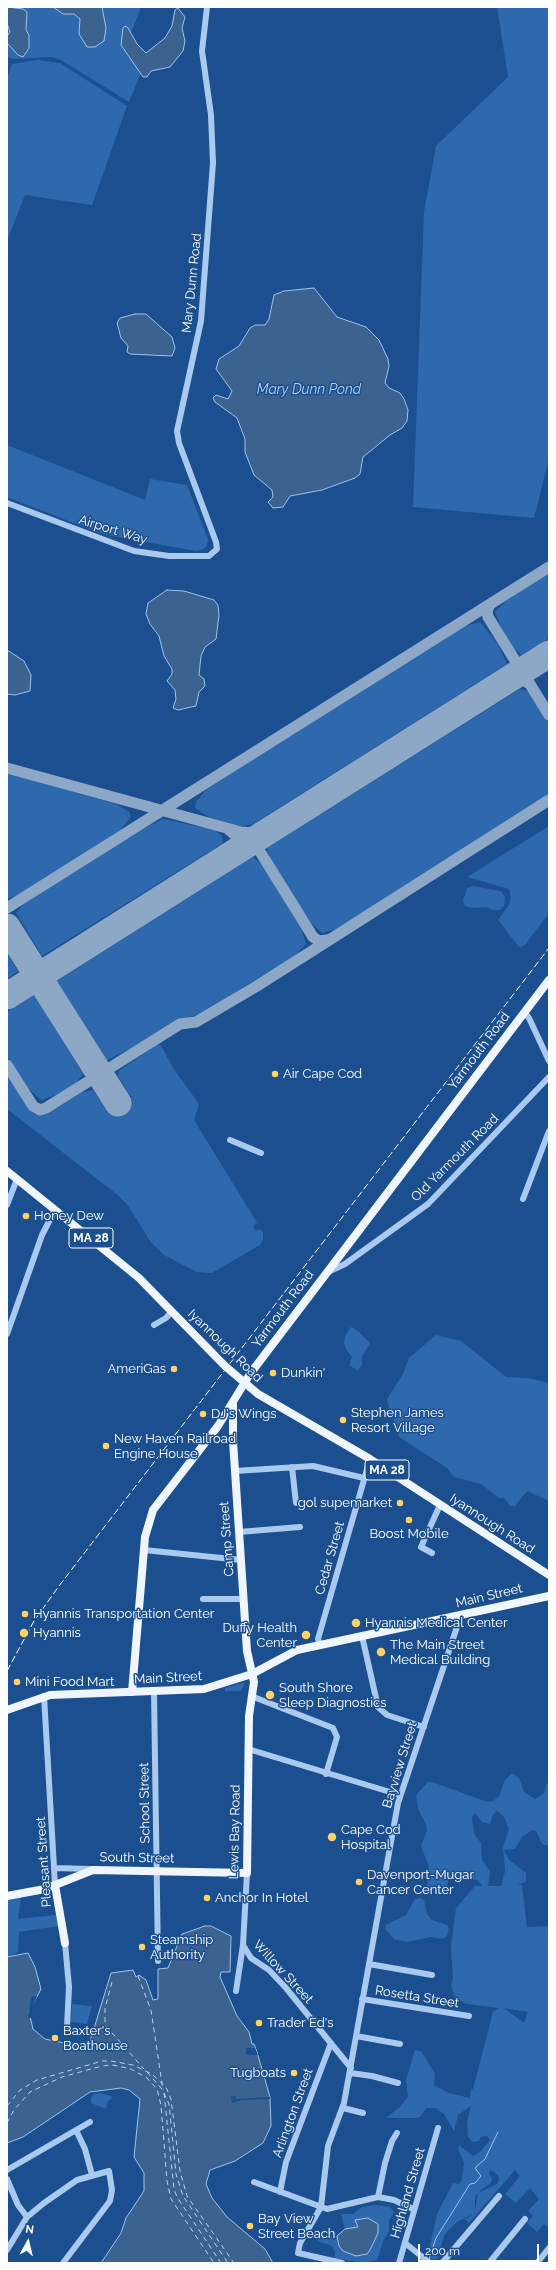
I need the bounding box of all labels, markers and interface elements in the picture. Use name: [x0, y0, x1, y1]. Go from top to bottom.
street label: Mary Dunn Road: [179, 232, 205, 334]
water label: Mary Dunn Pond: [257, 382, 361, 398]
street label: Airport Way: [77, 512, 149, 548]
street label: Yarmouth Road: [445, 1009, 513, 1093]
place label: Air Cape Cod: [283, 1066, 362, 1082]
marker: Air Cape Cod: [270, 1069, 280, 1079]
street label: Old Yarmouth Road: [408, 1111, 502, 1205]
place label: Honey Dew: [34, 1208, 104, 1224]
marker: Honey Dew: [21, 1211, 31, 1221]
road number: MA 28: [69, 1228, 113, 1248]
street label: Yarmouth Road: [249, 1267, 317, 1351]
street label: Iyannough Road: [184, 1306, 266, 1386]
place label: AmeriGas: [108, 1361, 166, 1377]
marker: AmeriGas: [169, 1364, 179, 1374]
place label: Dunkin': [281, 1365, 325, 1381]
marker: Dunkin': [268, 1368, 278, 1378]
place label: Stephen James Resort Village: [351, 1405, 444, 1436]
place label: DJ's Wings: [211, 1406, 277, 1422]
marker: DJ's Wings: [198, 1409, 208, 1419]
marker: Stephen James Resort Village: [338, 1415, 348, 1425]
place label: New Haven Railroad Engine House: [114, 1431, 236, 1462]
marker: New Haven Railroad Engine House: [101, 1441, 111, 1451]
road number: MA 28: [365, 1460, 409, 1480]
street label: Iyannough Road: [447, 1491, 537, 1557]
place label: gol supemarket: [298, 1495, 392, 1511]
marker: gol supemarket: [395, 1498, 405, 1508]
street label: Camp Street: [217, 1501, 237, 1577]
marker: Boost Mobile: [404, 1515, 414, 1525]
street label: Cedar Street: [312, 1519, 348, 1597]
place label: Boost Mobile: [369, 1526, 449, 1542]
street label: Main Street: [454, 1581, 524, 1611]
place label: Hyannis Transportation Center: [33, 1606, 214, 1622]
marker: Hyannis Transportation Center: [20, 1609, 30, 1619]
place label: Hyannis Medical Center: [365, 1615, 508, 1631]
marker: Hyannis Medical Center: [350, 1617, 362, 1629]
place label: Duffy Health Center: [222, 1620, 297, 1651]
place label: Hyannis: [33, 1625, 81, 1641]
marker: Hyannis: [18, 1627, 30, 1639]
marker: Duffy Health Center: [300, 1629, 312, 1641]
place label: The Main Street Medical Building: [390, 1637, 490, 1668]
marker: The Main Street Medical Building: [375, 1646, 387, 1658]
street label: Main Street: [134, 1668, 202, 1688]
place label: Mini Food Mart: [25, 1674, 114, 1690]
marker: Mini Food Mart: [12, 1677, 22, 1687]
place label: South Shore Sleep Diagnostics: [279, 1680, 386, 1711]
marker: South Shore Sleep Diagnostics: [264, 1689, 276, 1701]
street label: Bayview Street: [379, 1720, 421, 1810]
street label: School Street: [136, 1762, 154, 1844]
street label: Lewis Bay Road: [226, 1784, 244, 1880]
street label: Pleasant Street: [33, 1816, 55, 1908]
place label: Cape Cod Hospital: [341, 1822, 401, 1853]
marker: Cape Cod Hospital: [326, 1831, 338, 1843]
street label: South Street: [100, 1850, 174, 1866]
place label: Davenport-Mugar Cancer Center: [367, 1867, 474, 1898]
marker: Davenport-Mugar Cancer Center: [354, 1877, 364, 1887]
place label: Anchor In Hotel: [215, 1890, 308, 1906]
marker: Anchor In Hotel: [202, 1893, 212, 1903]
place label: Steamship Authority: [150, 1932, 213, 1963]
street label: Willow Street: [250, 1937, 316, 2007]
marker: Steamship Authority: [137, 1942, 147, 1952]
street label: Rosetta Street: [374, 1983, 460, 2011]
place label: Trader Ed's: [267, 2015, 334, 2031]
marker: Trader Ed's: [254, 2018, 264, 2028]
place label: Baxter's Boathouse: [63, 2023, 128, 2054]
marker: Baxter's Boathouse: [50, 2033, 60, 2043]
place label: Tugboats: [230, 2065, 286, 2081]
street label: Arlington Street: [270, 2066, 316, 2160]
marker: Tugboats: [289, 2068, 299, 2078]
street label: Highland Street: [388, 2146, 428, 2240]
place label: Bay View Street Beach: [258, 2211, 335, 2242]
marker: Bay View Street Beach: [245, 2221, 255, 2231]
north arrow: [8, 2222, 48, 2262]
text: N: [25, 2223, 35, 2237]
scale bar: [420, 2236, 541, 2262]
text: 200 m: [425, 2244, 460, 2258]

